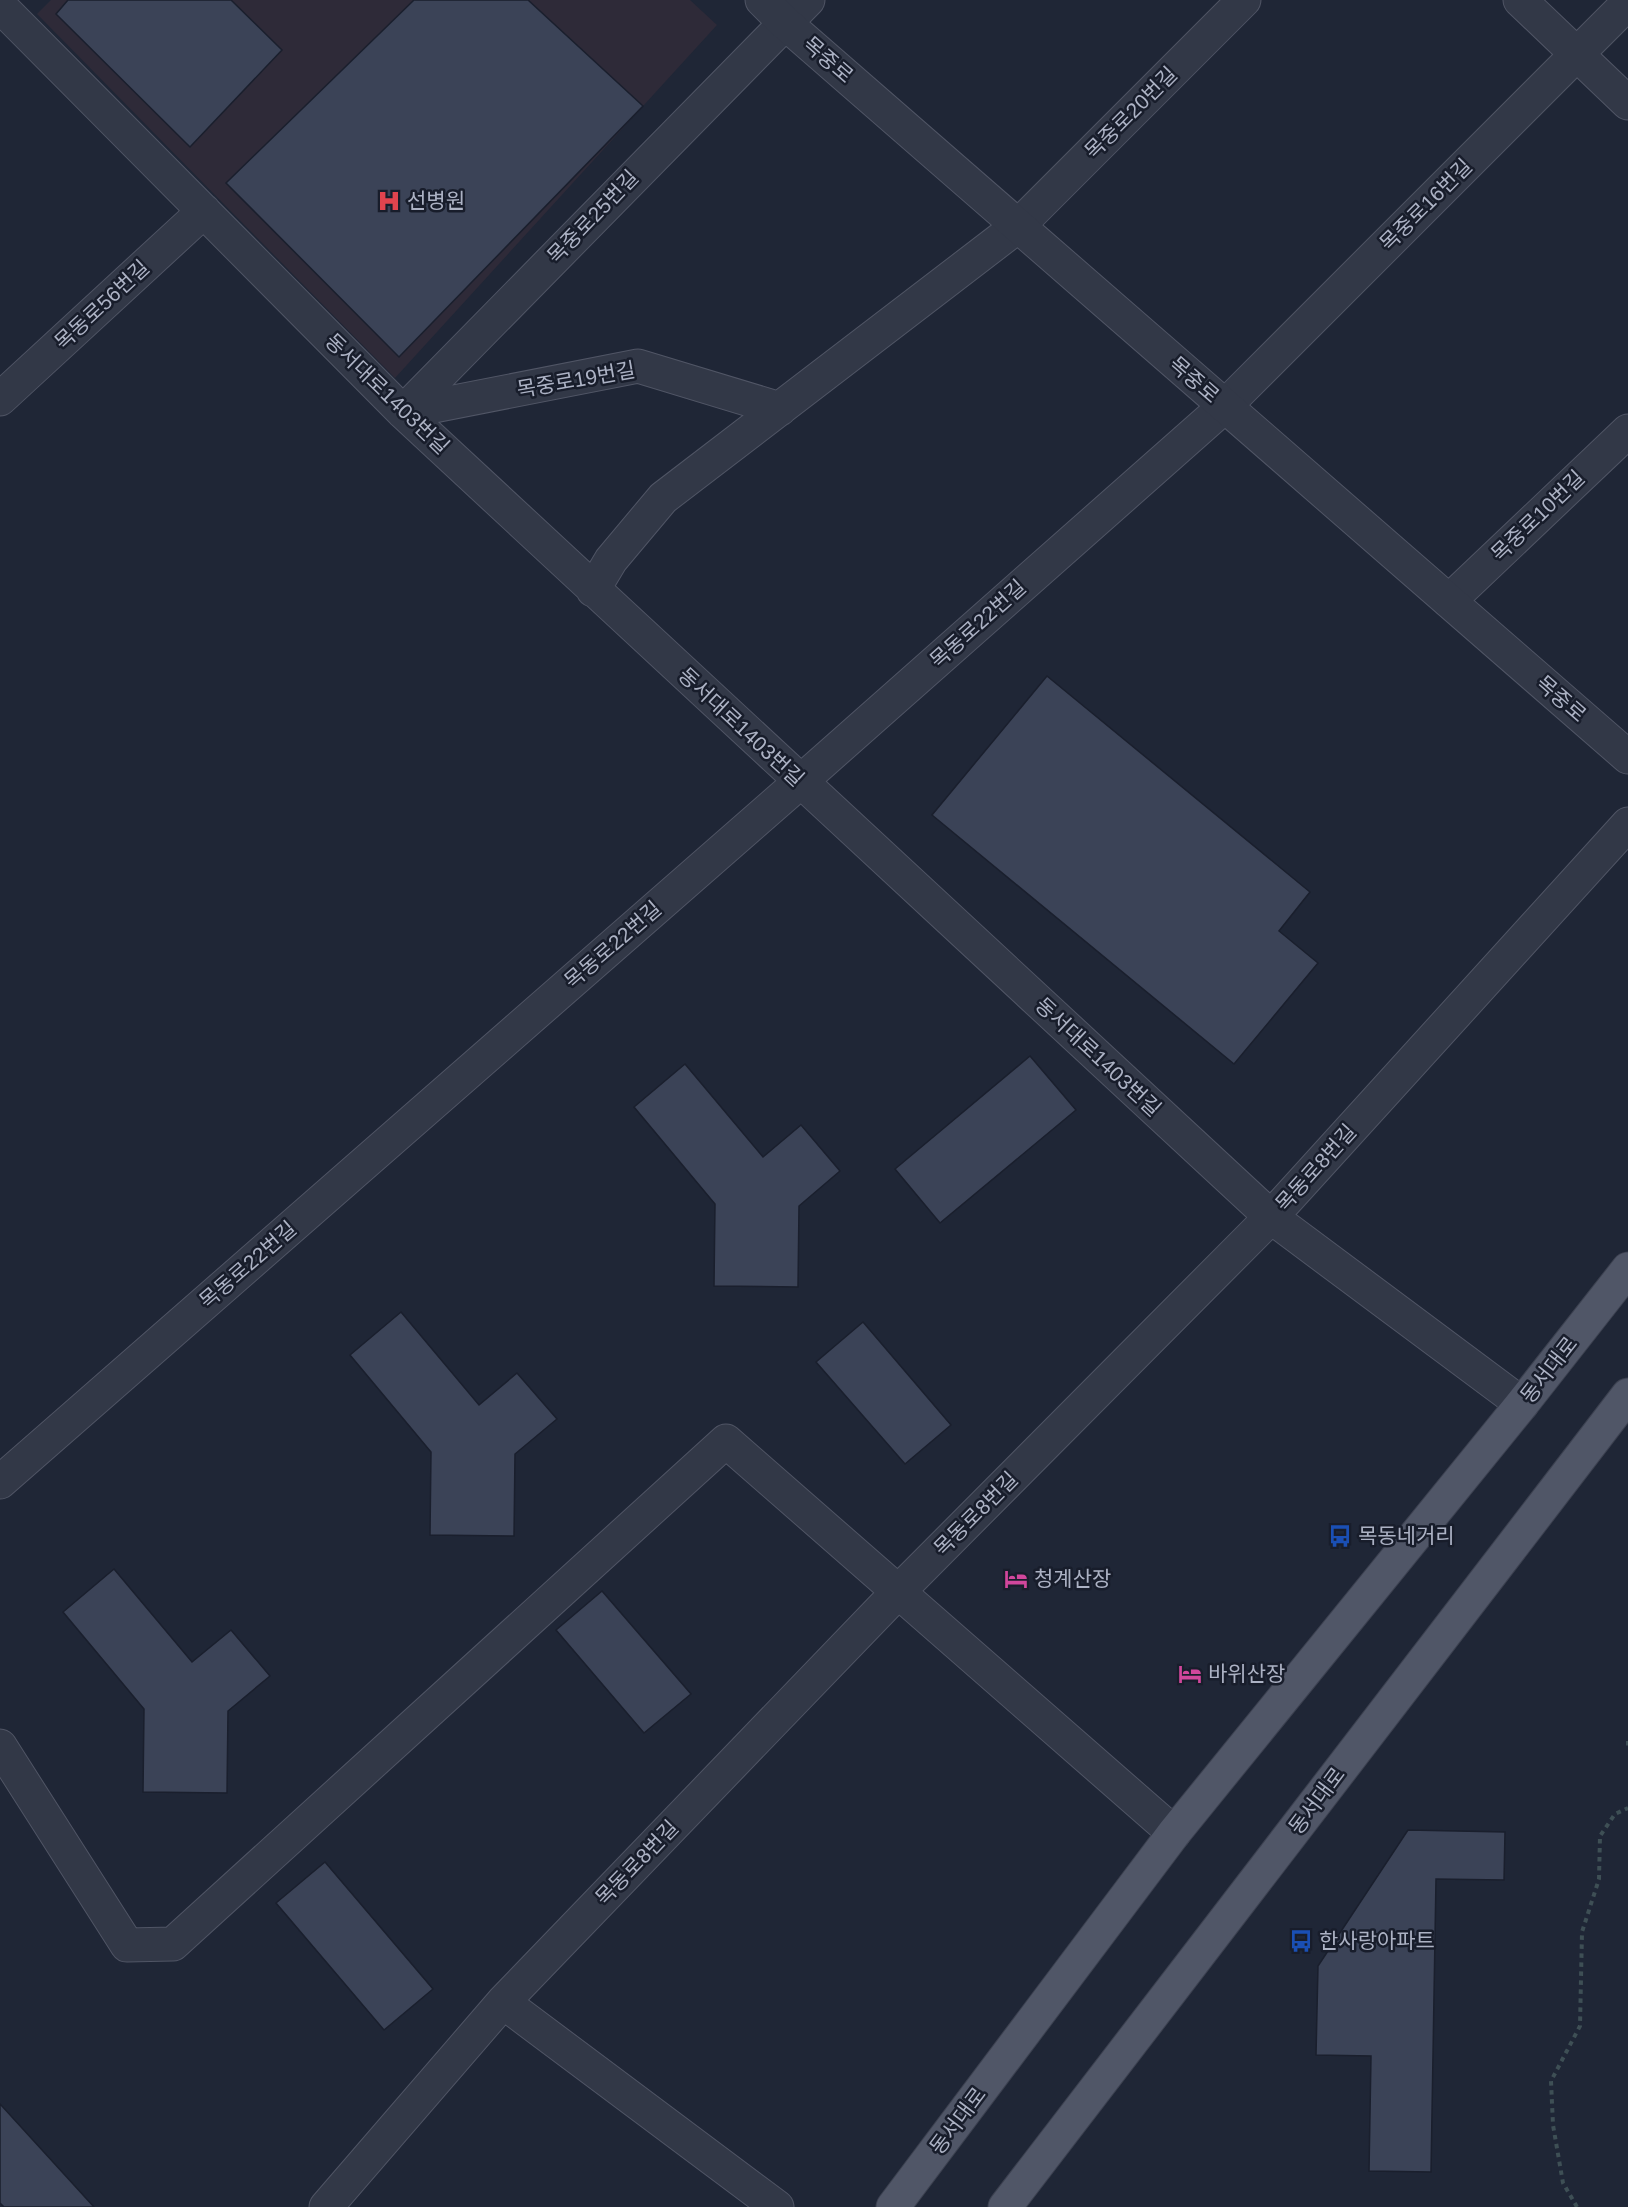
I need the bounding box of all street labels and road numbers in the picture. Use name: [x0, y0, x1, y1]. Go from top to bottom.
street label: 목중로: [799, 32, 858, 87]
street label: 목중로20번길: [1080, 62, 1181, 163]
street label: 목중로16번길: [1375, 154, 1476, 255]
street label: 목중로25번길: [543, 166, 643, 268]
street label: 목동로56번길: [50, 255, 153, 354]
street label: 동서대로1403번길: [321, 329, 454, 458]
street label: 목중로: [1165, 352, 1224, 407]
street label: 목중로19번길: [515, 358, 637, 401]
street label: 목중로10번길: [1487, 466, 1589, 566]
street label: 목동로22번길: [925, 575, 1030, 672]
street label: 동서대로1403번길: [674, 663, 809, 791]
street label: 목중로: [1532, 671, 1591, 726]
street label: 목동로22번길: [560, 897, 665, 993]
street label: 동서대로1403번길: [1031, 993, 1166, 1121]
street label: 목동로8번길: [1271, 1120, 1360, 1216]
street label: 목동로22번길: [195, 1217, 300, 1313]
street label: 동서대로: [1516, 1332, 1581, 1407]
street label: 목동로8번길: [929, 1467, 1022, 1560]
street label: 동서대로: [1284, 1763, 1349, 1838]
street label: 목동로8번길: [591, 1816, 683, 1910]
street label: 동서대로: [925, 2083, 990, 2158]

